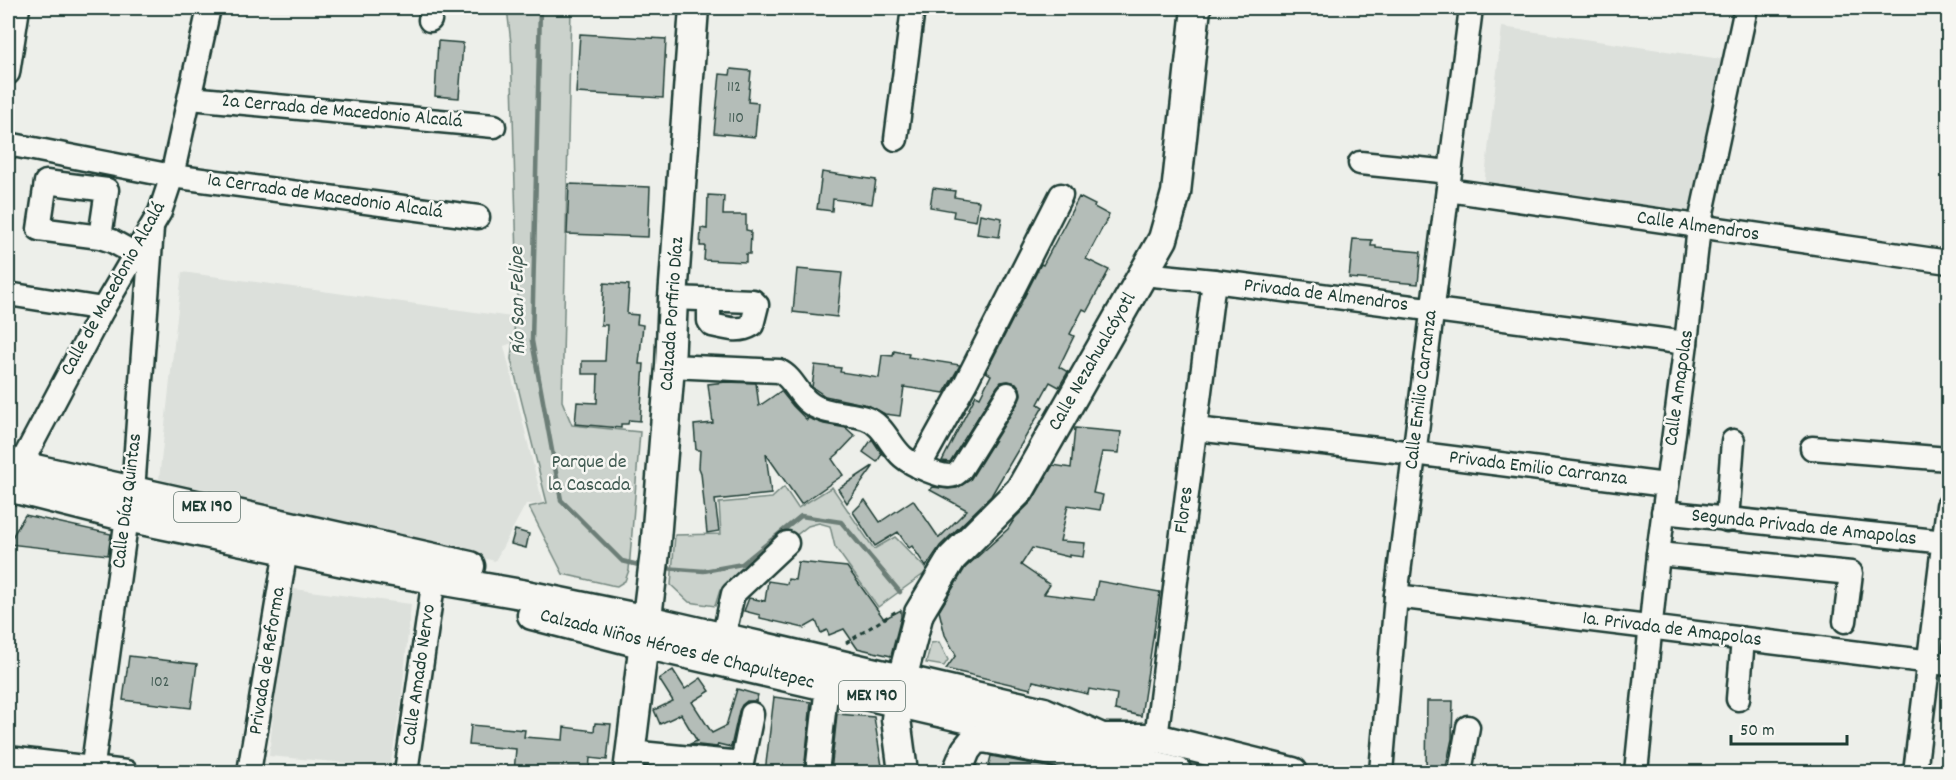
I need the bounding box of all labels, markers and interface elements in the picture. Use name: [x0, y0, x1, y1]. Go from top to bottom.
house number: 112: [727, 76, 741, 99]
street label: 2a Cerrada de Macedonio Alcalá: [220, 88, 464, 137]
house number: 110: [728, 107, 744, 130]
street label: 1a Cerrada de Macedonio Alcalá: [205, 167, 445, 227]
street label: Calle de Macedonio Alcalá: [54, 197, 174, 381]
street label: Calle Almendros: [1635, 205, 1761, 249]
street label: Calzada Porfirio Díaz: [654, 236, 692, 392]
water label: Río San Felipe: [503, 245, 535, 355]
street label: Privada de Almendros: [1242, 272, 1410, 320]
street label: Calle Nezahualcóyotl: [1042, 287, 1144, 436]
street label: Calle Emilio Carranza: [1398, 308, 1446, 471]
street label: Calle Amapolas: [1658, 328, 1702, 448]
street label: Calle Díaz Quintas: [106, 432, 150, 570]
street label: Privada Emilio Carranza: [1447, 444, 1629, 494]
park label: Parque de la Cascada: [548, 449, 631, 500]
street label: Flores: [1168, 485, 1202, 535]
road number: MEX 190: [174, 492, 240, 522]
street label: Segunda Privada de Amapolas: [1690, 502, 1918, 554]
street label: Privada de Reforma: [243, 585, 294, 737]
street label: Calle Amado Nervo: [396, 602, 444, 747]
street label: Calzada Niños Héroes de Chapultepec: [537, 602, 817, 698]
street label: 1a. Privada de Amapolas: [1581, 605, 1763, 655]
house number: 102: [150, 671, 170, 694]
road number: MEX 190: [839, 681, 905, 711]
scale bar: [1731, 708, 1846, 746]
text: 50 m: [1740, 719, 1775, 744]

